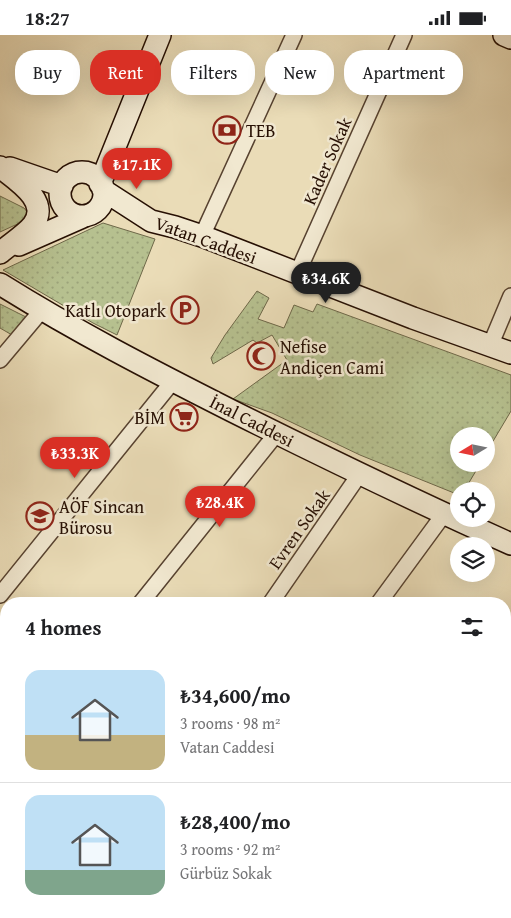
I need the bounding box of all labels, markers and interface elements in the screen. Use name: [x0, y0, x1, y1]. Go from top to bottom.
text: 18:27: [25, 4, 70, 32]
chip: Buy: [15, 50, 80, 95]
chip: Rent: [90, 50, 161, 95]
chip: Filters: [171, 50, 255, 95]
chip: New: [265, 50, 334, 95]
chip: Apartment: [344, 50, 463, 95]
street label: Kader Sokak: [296, 112, 359, 209]
bank icon: TEB: [212, 115, 242, 145]
place label: TEB: [246, 117, 275, 144]
pin: ₺17.1K: [96, 147, 178, 190]
text: ₺17.1K: [113, 152, 161, 176]
street label: Vatan Caddesi: [151, 209, 261, 271]
pin: ₺34.6K: [285, 261, 367, 304]
text: ₺34.6K: [302, 266, 350, 290]
parking icon: Katlı Otopark: [170, 295, 200, 325]
place label: Katlı Otopark: [65, 297, 167, 324]
place label: Nefise Andiçen Cami: [280, 333, 384, 381]
mosque icon: Nefise Andiçen Cami: [246, 341, 276, 371]
street label: İnal Caddesi: [205, 388, 299, 454]
supermarket icon: BİM: [169, 402, 199, 432]
place label: BİM: [135, 404, 165, 431]
north arrow: [450, 427, 495, 473]
map controls: [450, 427, 495, 582]
pin: ₺33.3K: [34, 437, 116, 479]
text: ₺33.3K: [51, 441, 99, 465]
button: locate: [450, 482, 495, 527]
street label: Evren Sokak: [261, 483, 337, 575]
pin: ₺28.4K: [179, 485, 261, 528]
text: ₺28.4K: [196, 490, 244, 514]
place label: AÖF Sincan Bürosu: [59, 493, 144, 541]
school or university icon: AÖF Sincan Bürosu: [25, 501, 55, 531]
button: layers: [450, 537, 495, 582]
text: 4 homes: [25, 612, 101, 643]
icon: filters: [458, 613, 486, 641]
text: ₺34,600/mo: [180, 680, 290, 711]
icon: home: [65, 690, 125, 750]
text: 3 rooms · 98 m²: [180, 711, 280, 735]
text: Vatan Caddesi: [180, 735, 275, 759]
text: ₺28,400/mo: [180, 806, 290, 837]
icon: home: [65, 815, 125, 875]
text: 3 rooms · 92 m²: [180, 837, 280, 861]
text: Gürbüz Sokak: [180, 861, 272, 885]

